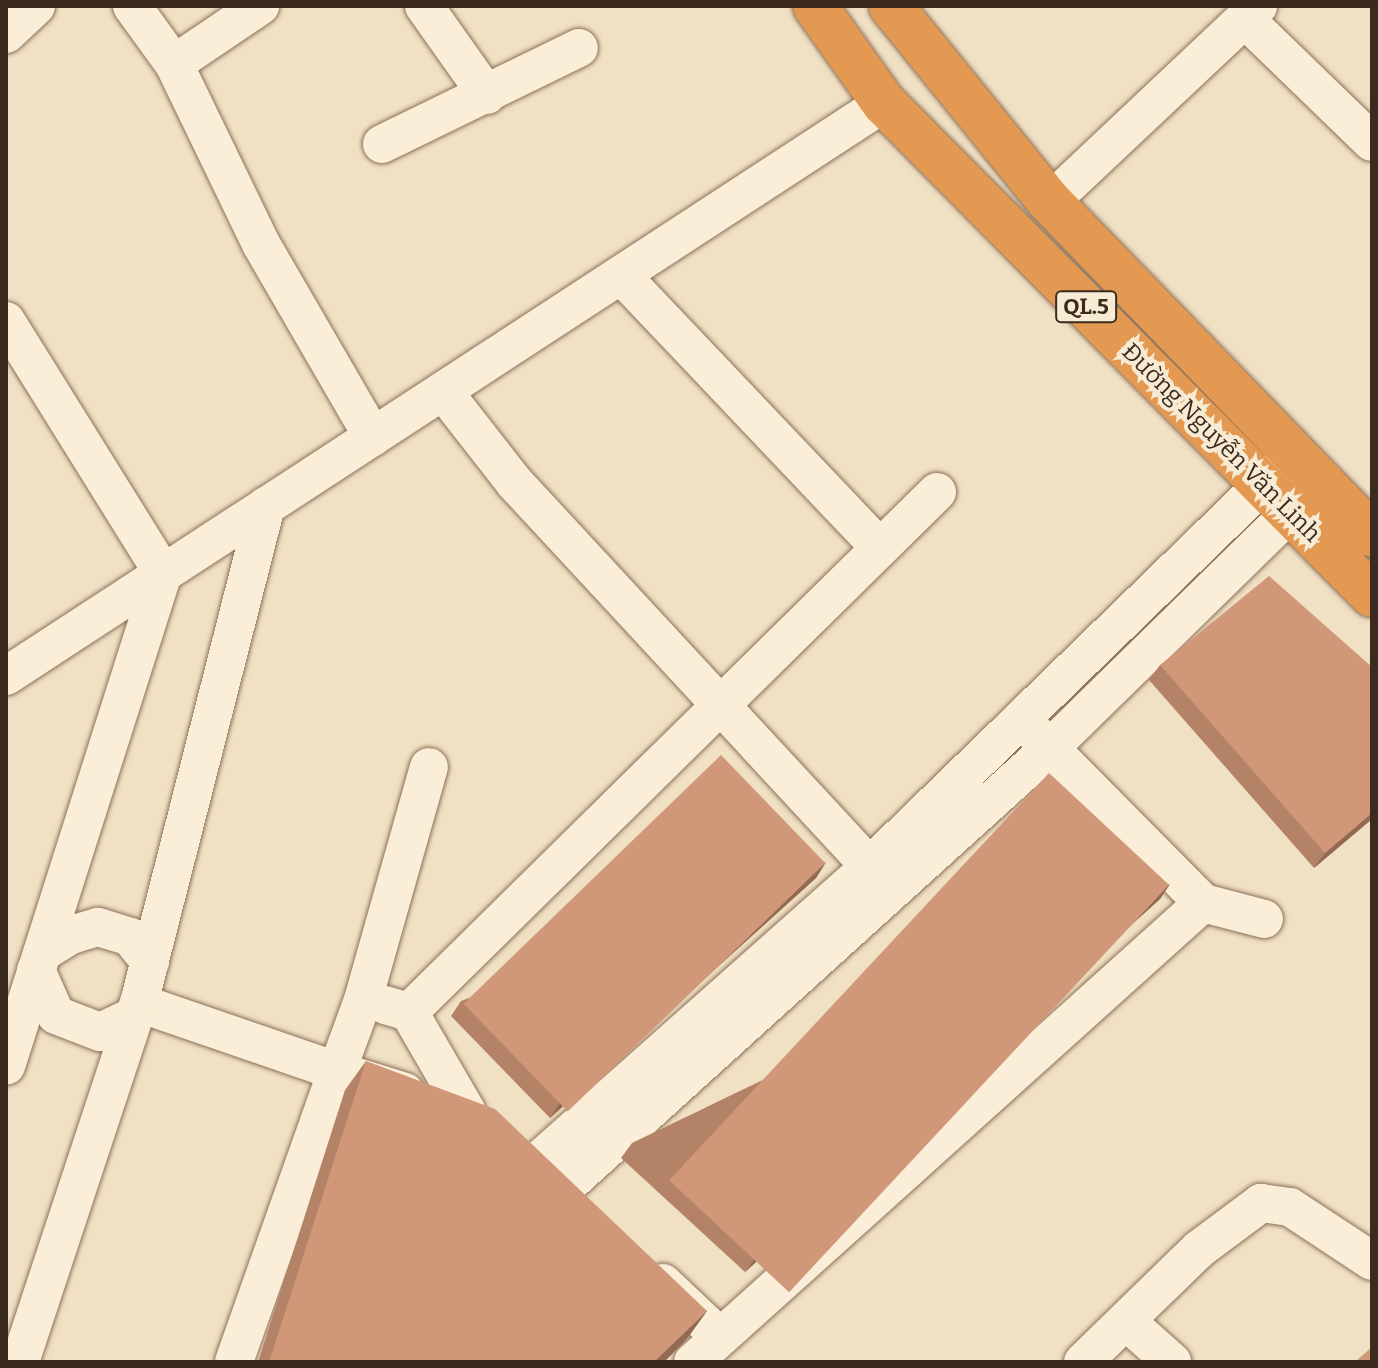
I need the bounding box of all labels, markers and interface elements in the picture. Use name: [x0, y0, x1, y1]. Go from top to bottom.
road number: QL.5: [1054, 289, 1118, 325]
street label: Đường Nguyễn Văn Linh: [1116, 338, 1326, 548]

